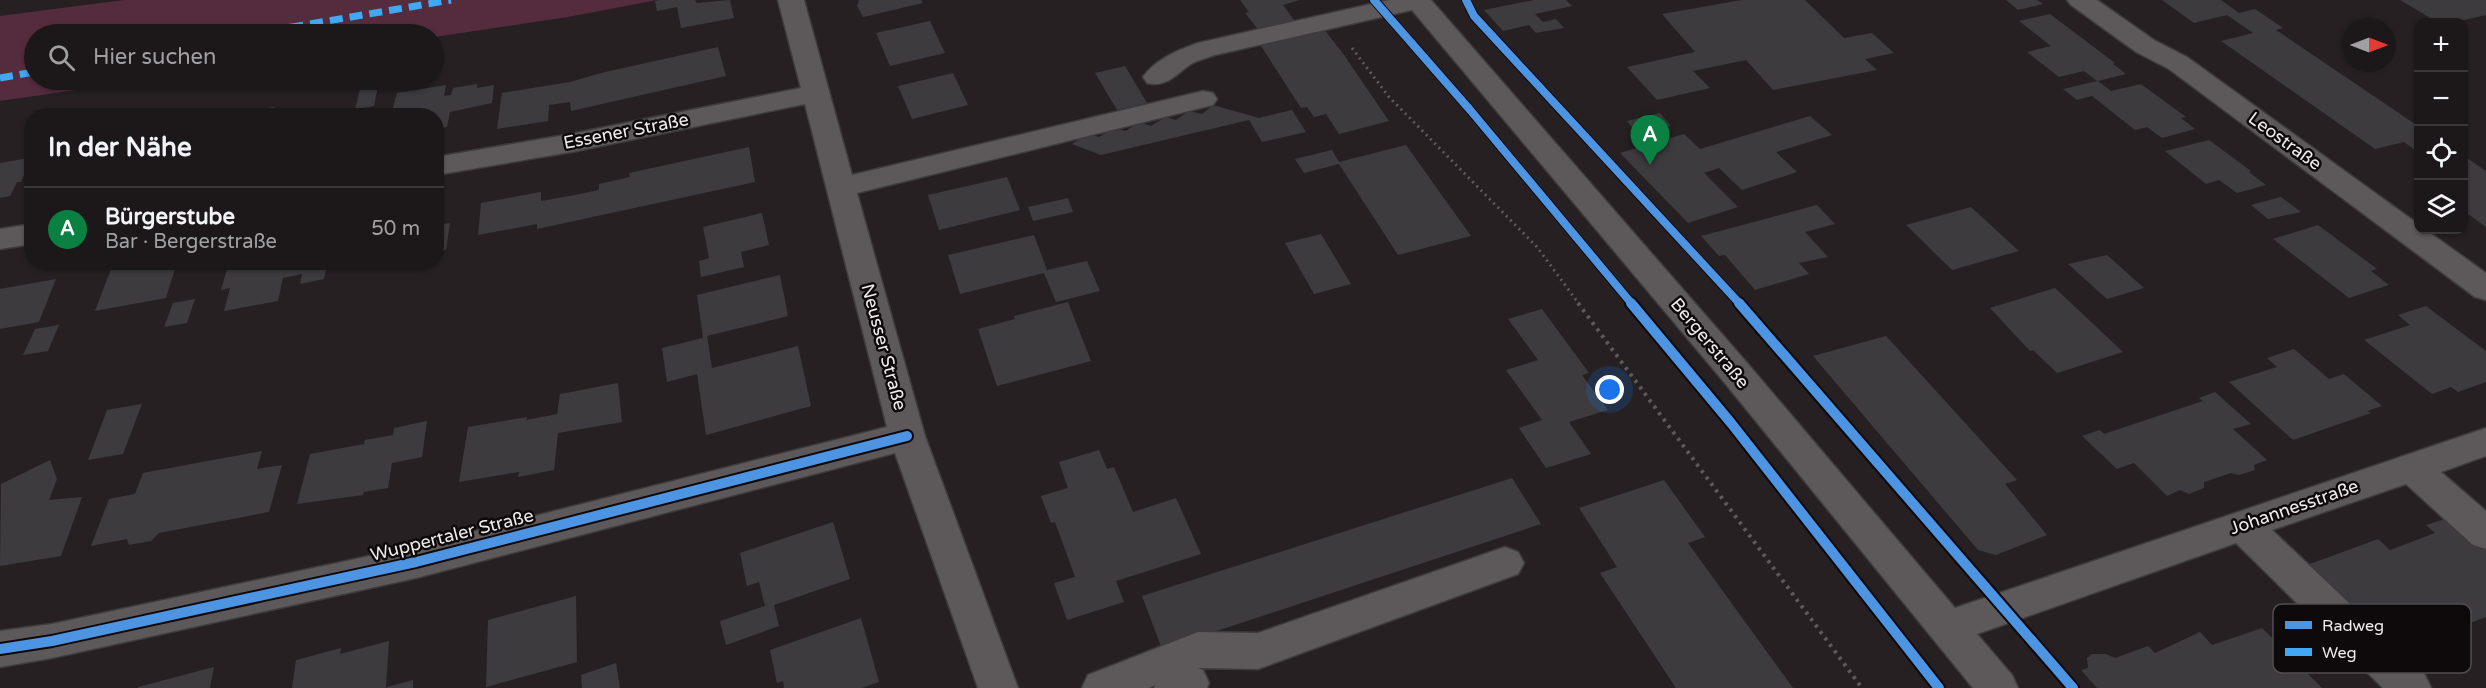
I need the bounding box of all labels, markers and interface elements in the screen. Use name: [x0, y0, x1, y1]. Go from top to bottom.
north arrow: [2342, 18, 2396, 72]
map controls: [2414, 18, 2468, 234]
button: +: [2414, 18, 2468, 72]
search box: [24, 24, 444, 90]
icon: search: [45, 41, 78, 74]
text: Hier suchen: [93, 44, 216, 70]
button: −: [2414, 72, 2468, 126]
street label: Leostraße: [2244, 107, 2326, 175]
street label: Essener Straße: [561, 108, 691, 154]
pin: A: [1630, 116, 1670, 165]
button: locate: [2414, 126, 2468, 180]
text: In der Nähe: [48, 132, 192, 163]
button: layers: [2414, 180, 2468, 234]
text: Bürgerstube: [105, 204, 235, 230]
text: A: [60, 217, 75, 241]
text: 50 m: [371, 217, 420, 241]
text: Bar · Bergerstraße: [105, 230, 277, 254]
street label: Neusser Straße: [857, 281, 911, 413]
street label: Bergerstraße: [1666, 293, 1754, 393]
your location: [1595, 375, 1624, 404]
street label: Johannesstraße: [2227, 475, 2361, 539]
street label: Wuppertaler Straße: [368, 504, 536, 566]
legend: [2273, 604, 2471, 673]
text: Radweg: [2322, 616, 2384, 636]
text: Weg: [2322, 643, 2357, 663]

